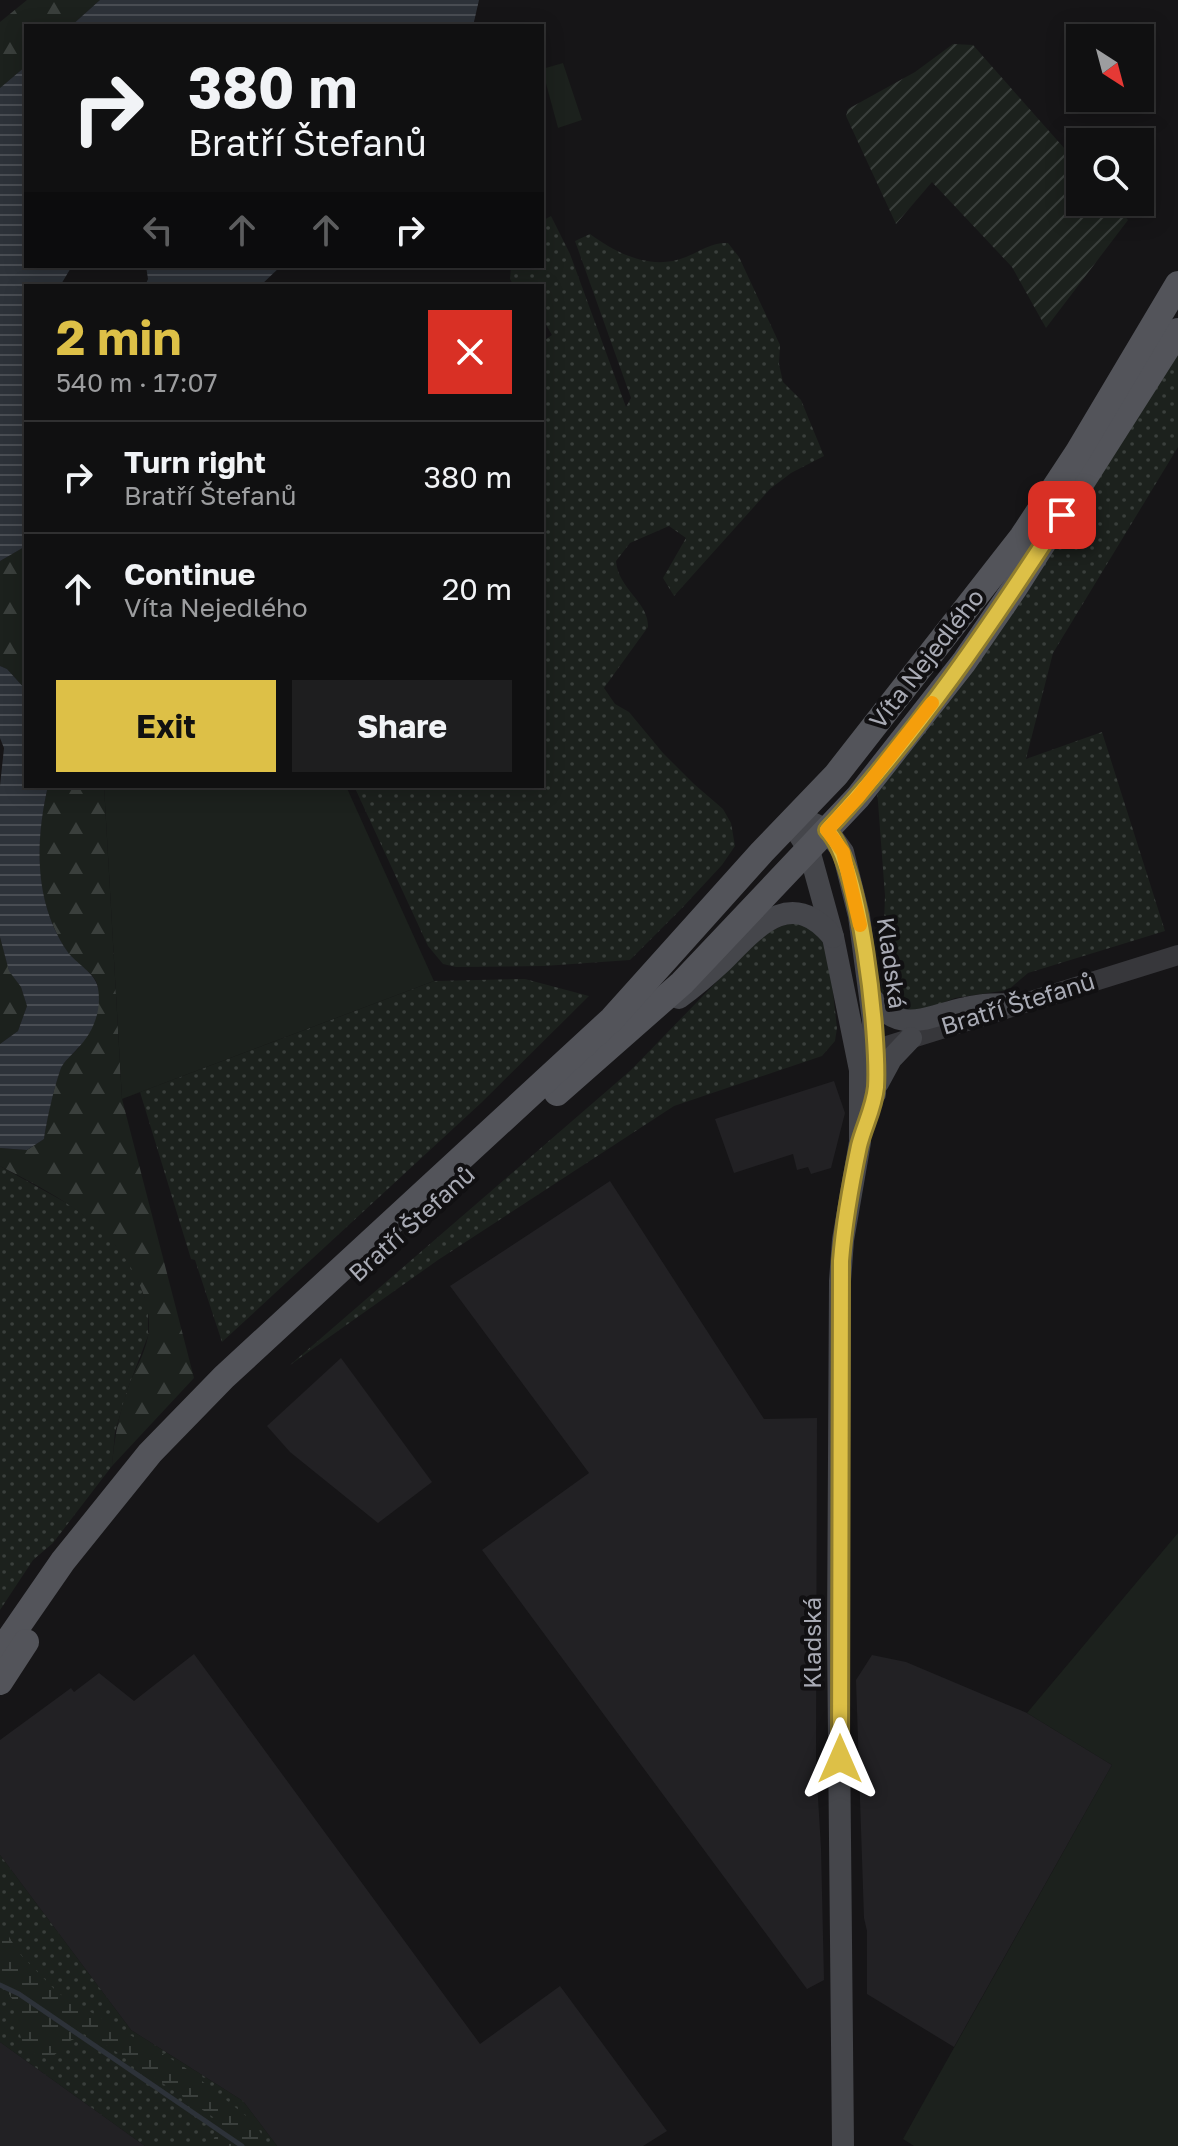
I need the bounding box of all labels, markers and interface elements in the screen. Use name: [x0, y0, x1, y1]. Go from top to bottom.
north arrow: [1066, 24, 1154, 112]
map controls: [1066, 24, 1154, 216]
text: 380 m: [188, 53, 357, 120]
icon: right: [56, 56, 160, 160]
text: Bratří Štefanů: [188, 121, 427, 164]
button: search: [1066, 128, 1154, 216]
icon: left: [136, 208, 180, 252]
icon: ahead: [220, 208, 264, 252]
icon: ahead: [304, 208, 348, 252]
icon: right: [388, 208, 432, 252]
text: 2 min: [56, 308, 181, 366]
button: close: [428, 310, 512, 394]
text: 540 m · 17:07: [56, 367, 217, 398]
text: Turn right: [124, 444, 266, 480]
icon: right: [56, 455, 100, 499]
text: 380 m: [424, 459, 512, 495]
text: Bratří Štefanů: [124, 480, 296, 511]
pin: [1028, 481, 1096, 549]
icon: arrive: [1040, 493, 1084, 537]
text: Continue: [124, 556, 255, 592]
icon: ahead: [56, 567, 100, 611]
text: 20 m: [442, 571, 512, 607]
street label: Víta Nejedlého: [862, 582, 989, 734]
text: Víta Nejedlého: [124, 592, 308, 623]
button: Exit: [56, 680, 276, 772]
button: Share: [292, 680, 512, 772]
street label: Kladská: [872, 915, 913, 1010]
street label: Bratří Štefanů: [937, 965, 1098, 1040]
street label: Bratří Štefanů: [342, 1159, 480, 1287]
street label: Kladská: [797, 1597, 826, 1689]
position arrow: [798, 1717, 882, 1801]

